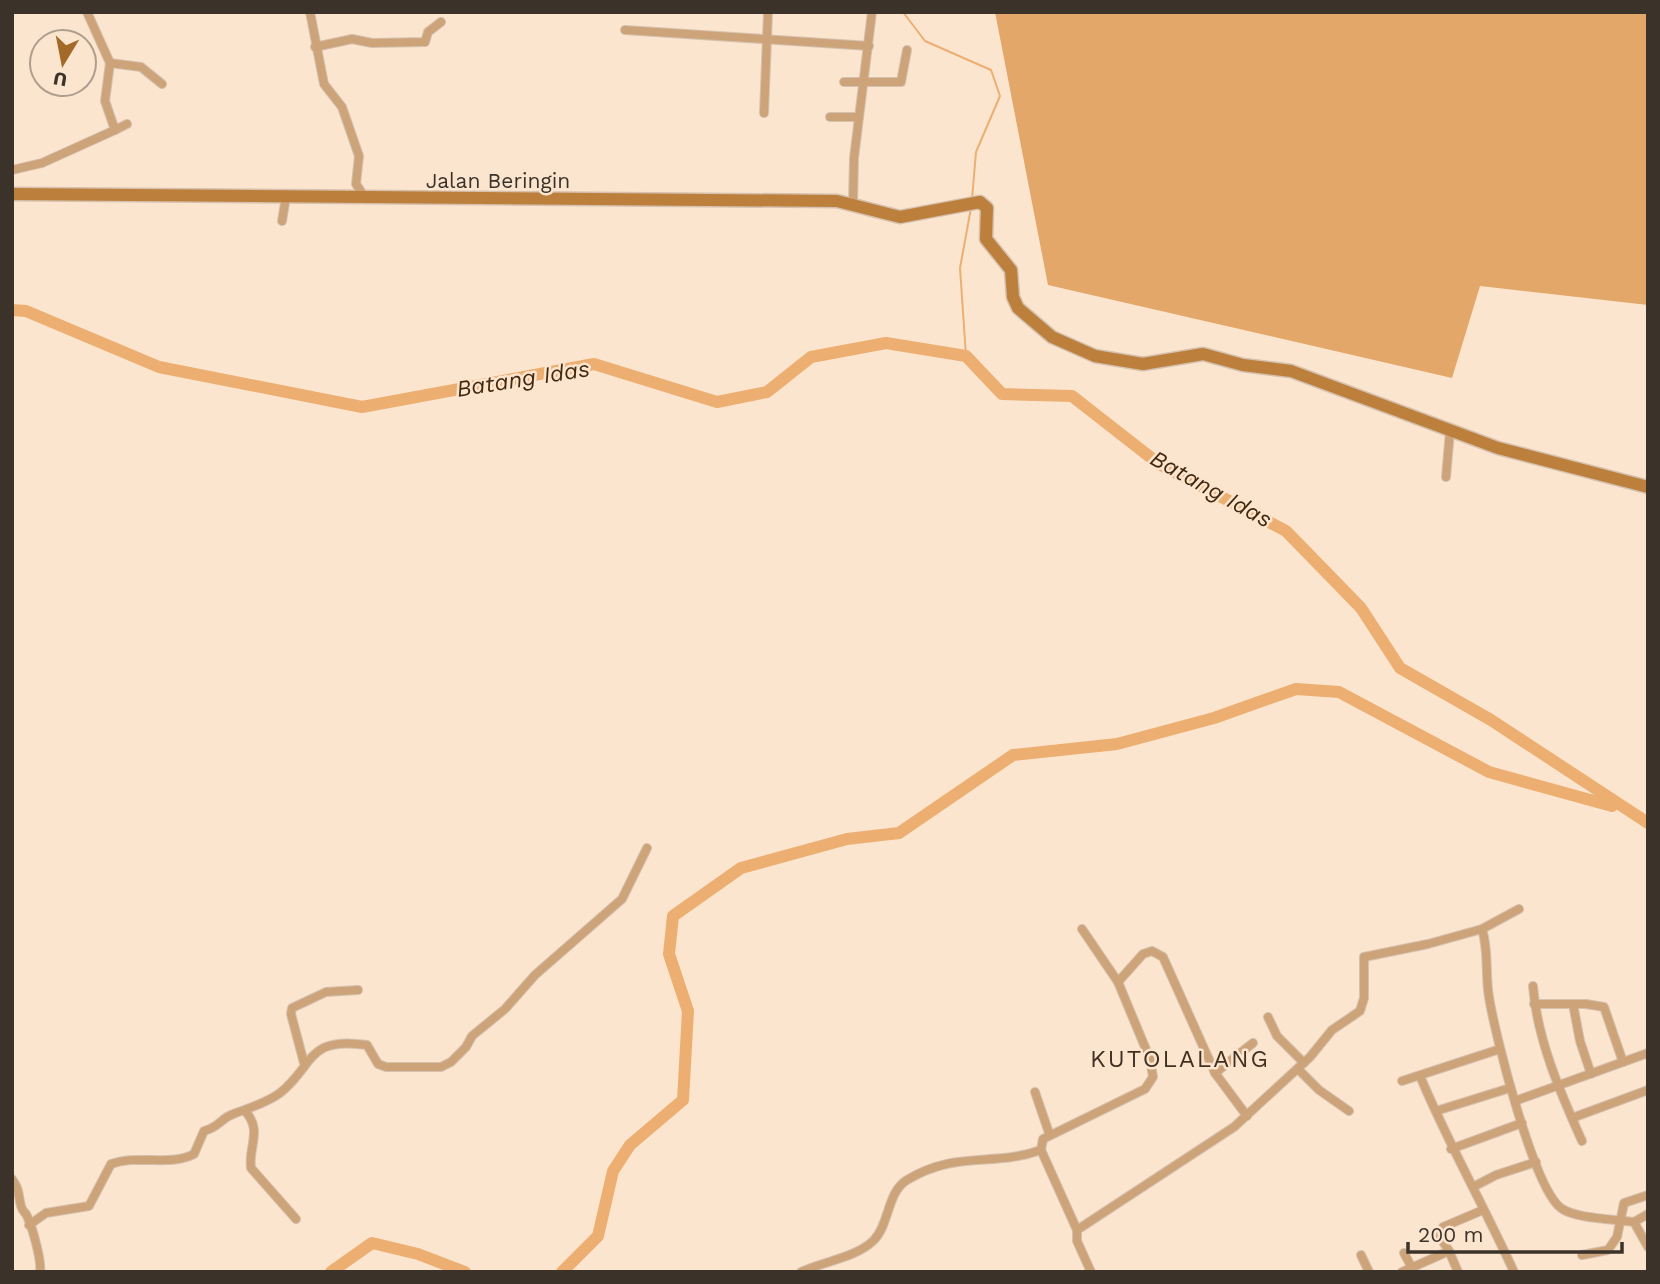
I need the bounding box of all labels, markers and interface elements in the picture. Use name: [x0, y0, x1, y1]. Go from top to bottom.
north arrow: [28, 28, 98, 98]
text: U: [51, 67, 69, 92]
street label: Jalan Beringin: [426, 168, 570, 193]
water label: Batang Idas: [454, 355, 592, 403]
water label: Batang Idas: [1146, 445, 1277, 534]
district label: KUTOLALANG: [1090, 1045, 1270, 1073]
scale bar: [1408, 1210, 1622, 1254]
text: 200 m: [1418, 1222, 1484, 1247]

